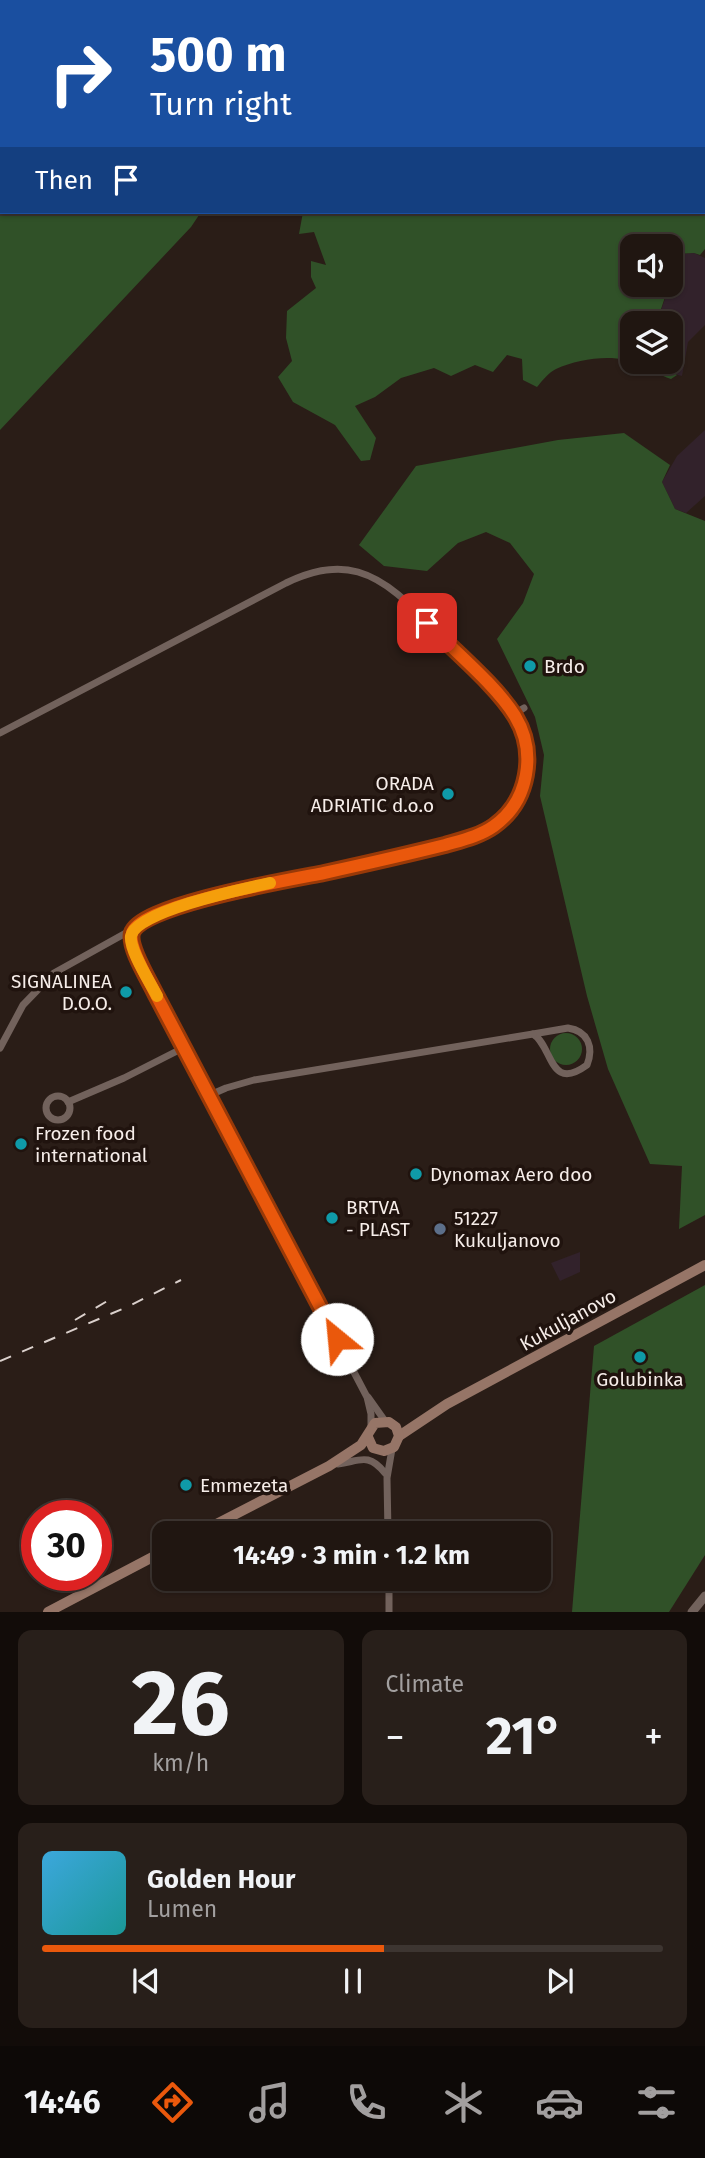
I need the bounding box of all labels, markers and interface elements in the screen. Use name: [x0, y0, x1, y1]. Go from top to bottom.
text: 500 m: [150, 25, 287, 84]
icon: right: [35, 28, 126, 119]
text: Turn right: [150, 85, 292, 123]
icon: arrive: [107, 161, 145, 199]
text: Then: [35, 165, 93, 196]
map controls: [620, 234, 683, 374]
button: sound: [620, 234, 683, 297]
button: layers: [620, 311, 683, 374]
pin: [397, 593, 457, 653]
icon: arrive: [408, 604, 446, 642]
place label: Brdo: [544, 655, 585, 678]
marker: Brdo: [522, 658, 538, 674]
place label: ORADA ADRIATIC d.o.o: [311, 772, 434, 817]
marker: ORADA ADRIATIC d.o.o: [440, 786, 456, 802]
place label: SIGNALINEA D.O.O.: [11, 970, 112, 1015]
marker: SIGNALINEA D.O.O.: [118, 984, 134, 1000]
place label: Frozen food international: [35, 1122, 148, 1167]
marker: Frozen food international: [13, 1136, 29, 1152]
place label: Dynomax Aero doo: [430, 1163, 592, 1186]
marker: Dynomax Aero doo: [408, 1166, 424, 1182]
place label: BRTVA - PLAST: [346, 1196, 410, 1241]
place label: 51227 Kukuljanovo: [454, 1207, 560, 1252]
marker: BRTVA - PLAST: [324, 1210, 340, 1226]
marker: 51227 Kukuljanovo: [432, 1221, 448, 1237]
street label: Kukuljanovo: [516, 1284, 620, 1356]
position arrow: [300, 1302, 374, 1376]
marker: Golubinka: [632, 1349, 648, 1365]
place label: Golubinka: [596, 1368, 684, 1391]
place label: Emmezeta: [200, 1474, 288, 1497]
marker: Emmezeta: [178, 1477, 194, 1493]
speed limit sign: 30: [21, 1500, 112, 1591]
text: 14:49 · 3 min · 1.2 km: [233, 1540, 470, 1571]
text: 26: [132, 1649, 230, 1758]
text: Climate: [386, 1670, 464, 1698]
text: 21°: [486, 1705, 563, 1768]
text: −: [386, 1714, 405, 1760]
text: +: [644, 1714, 663, 1760]
text: km/h: [152, 1749, 209, 1777]
text: Golden Hour: [147, 1864, 295, 1895]
text: Lumen: [147, 1895, 217, 1923]
icon: previous: [127, 1962, 165, 2000]
icon: pause: [334, 1962, 372, 2000]
icon: next: [541, 1962, 579, 2000]
icon: directions: [148, 2078, 197, 2127]
icon: music: [245, 2078, 294, 2127]
icon: phone: [342, 2078, 391, 2127]
icon: climate: [439, 2078, 488, 2127]
icon: car: [535, 2078, 584, 2127]
icon: filters: [632, 2078, 681, 2127]
text: 14:46: [24, 2083, 100, 2121]

